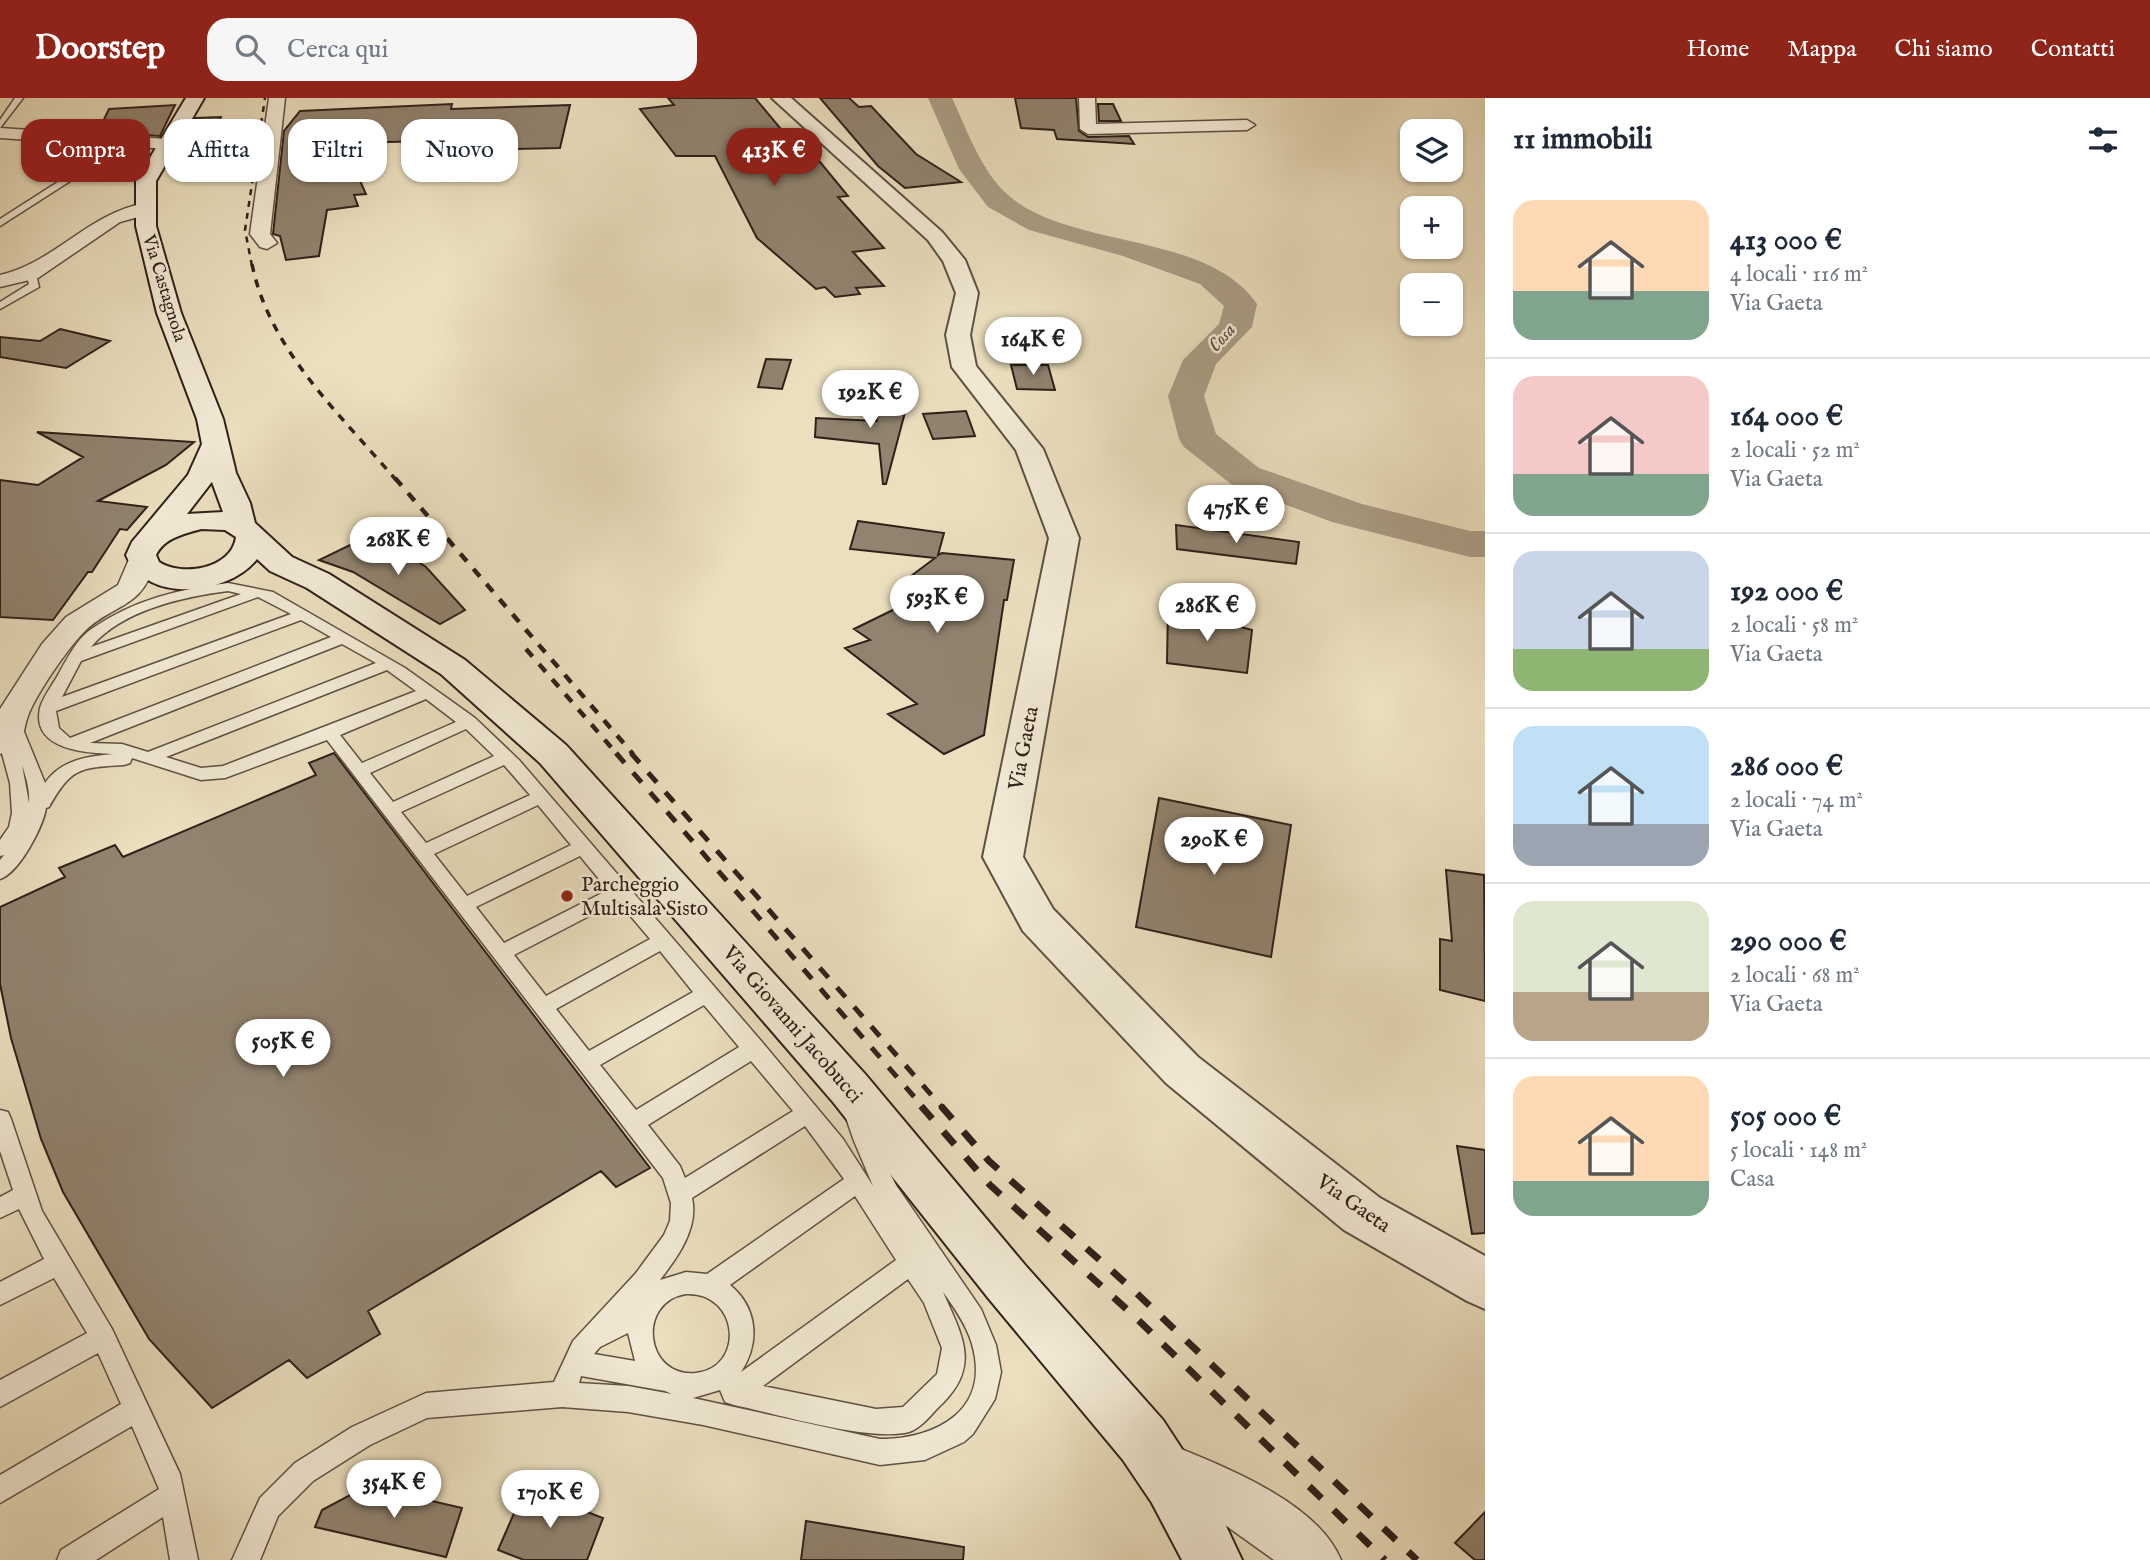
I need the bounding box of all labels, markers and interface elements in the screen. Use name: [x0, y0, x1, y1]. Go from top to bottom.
search box: [207, 18, 697, 81]
text: Doorstep: [35, 28, 165, 70]
icon: search: [231, 30, 269, 68]
text: Cerca qui: [287, 33, 389, 66]
text: Home: [1687, 34, 1749, 65]
text: Mappa: [1787, 34, 1857, 65]
text: Chi siamo: [1895, 34, 1993, 65]
text: Contatti: [2031, 34, 2115, 65]
chip: Compra: [21, 119, 150, 182]
chip: Affitta: [164, 119, 274, 182]
chip: Filtri: [288, 119, 387, 182]
chip: Nuovo: [401, 119, 518, 182]
map controls: [1400, 119, 1463, 336]
button: layers: [1400, 119, 1463, 182]
text: 11 immobili: [1513, 121, 1653, 159]
icon: filters: [2084, 121, 2122, 159]
pin: 413K €: [717, 129, 831, 188]
text: 413K €: [742, 136, 806, 165]
button: +: [1400, 196, 1463, 259]
text: 413 000 €: [1730, 222, 1842, 260]
icon: home: [1569, 228, 1653, 312]
street label: Via Castagnola: [136, 231, 191, 345]
text: 4 locali · 116 m²: [1730, 260, 1868, 289]
button: −: [1400, 273, 1463, 336]
text: Via Gaeta: [1730, 289, 1823, 318]
pin: 164K €: [976, 317, 1090, 377]
water label: Cosa: [1204, 319, 1241, 358]
text: 164K €: [1001, 325, 1065, 354]
pin: 192K €: [813, 370, 927, 430]
text: 192K €: [838, 378, 902, 407]
text: 164 000 €: [1730, 398, 1843, 436]
icon: home: [1569, 404, 1653, 488]
text: 2 locali · 52 m²: [1730, 436, 1860, 465]
text: Via Gaeta: [1730, 465, 1823, 494]
pin: 475K €: [1179, 486, 1293, 545]
text: 475K €: [1204, 493, 1268, 522]
pin: 268K €: [341, 518, 455, 577]
text: 268K €: [366, 525, 430, 554]
text: 192 000 €: [1730, 573, 1843, 611]
pin: 593K €: [880, 575, 994, 635]
icon: home: [1569, 579, 1653, 663]
text: 593K €: [906, 583, 968, 612]
pin: 286K €: [1150, 584, 1264, 643]
text: 286K €: [1175, 591, 1239, 620]
text: 2 locali · 58 m²: [1730, 611, 1858, 640]
text: Via Gaeta: [1730, 640, 1823, 669]
street label: Via Gaeta: [1003, 703, 1046, 793]
text: 286 000 €: [1730, 748, 1843, 786]
icon: home: [1569, 754, 1653, 838]
text: 2 locali · 74 m²: [1730, 786, 1863, 815]
text: Via Gaeta: [1730, 815, 1823, 844]
pin: 290K €: [1157, 818, 1271, 877]
text: 290K €: [1180, 825, 1248, 854]
place label: Parcheggio Multisala Sisto: [581, 872, 708, 923]
marker: Parcheggio Multisala Sisto: [559, 888, 575, 904]
text: 290 000 €: [1730, 923, 1847, 961]
icon: home: [1569, 929, 1653, 1013]
street label: Via Giovanni Jacobucci: [715, 940, 868, 1109]
text: 2 locali · 68 m²: [1730, 961, 1860, 990]
text: Via Gaeta: [1730, 990, 1823, 1019]
pin: 505K €: [226, 1020, 340, 1079]
text: 505K €: [251, 1027, 315, 1056]
text: 505 000 €: [1730, 1098, 1841, 1136]
icon: home: [1569, 1104, 1653, 1188]
text: 5 locali · 148 m²: [1730, 1136, 1867, 1165]
text: Casa: [1730, 1165, 1774, 1194]
street label: Via Gaeta: [1310, 1168, 1396, 1240]
pin: 354K €: [337, 1460, 451, 1520]
text: 354K €: [362, 1468, 426, 1497]
pin: 170K €: [493, 1470, 607, 1530]
text: 170K €: [517, 1478, 583, 1507]

